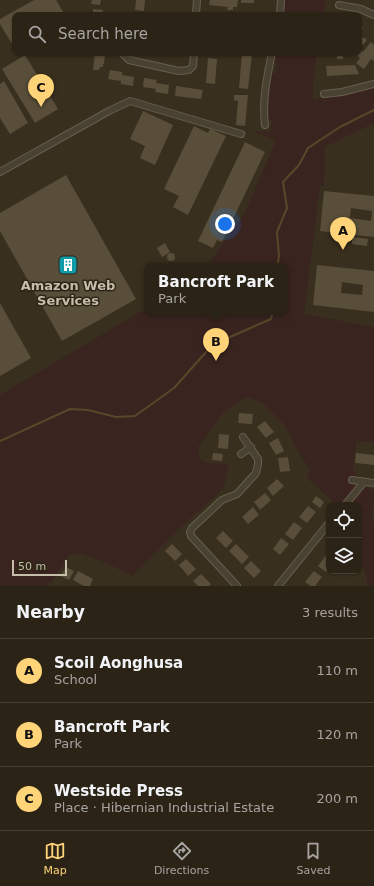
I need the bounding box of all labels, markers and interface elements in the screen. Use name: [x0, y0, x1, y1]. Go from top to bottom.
search box: [12, 12, 362, 56]
icon: search: [26, 23, 48, 45]
text: Search here: [58, 25, 148, 43]
pin: C: [28, 74, 54, 107]
your location: [215, 214, 235, 234]
pin: A: [330, 217, 356, 250]
building icon: Amazon Web Services: [57, 254, 79, 276]
popup: [144, 263, 288, 315]
text: Bancroft Park: [158, 273, 274, 291]
place label: Amazon Web Services: [21, 278, 115, 308]
text: Park: [158, 291, 186, 306]
pin: B: [203, 328, 229, 361]
map controls: [326, 502, 362, 574]
button: locate: [326, 502, 362, 538]
button: layers: [326, 538, 362, 574]
scale bar: [12, 558, 67, 577]
text: 50 m: [18, 560, 46, 573]
text: Nearby: [16, 602, 85, 622]
text: 3 results: [302, 605, 358, 620]
text: Scoil Aonghusa: [54, 654, 183, 672]
text: A: [24, 663, 34, 678]
text: 110 m: [316, 663, 358, 678]
text: School: [54, 672, 97, 687]
text: Bancroft Park: [54, 718, 170, 736]
text: B: [24, 727, 34, 742]
text: 120 m: [316, 727, 358, 742]
text: Park: [54, 736, 82, 751]
text: Westside Press: [54, 782, 183, 800]
text: C: [24, 791, 34, 806]
text: 200 m: [316, 791, 358, 806]
text: Place · Hibernian Industrial Estate: [54, 800, 274, 815]
tab: Map: [44, 840, 67, 877]
tab: Directions: [154, 840, 209, 877]
tab: Saved: [296, 840, 330, 877]

